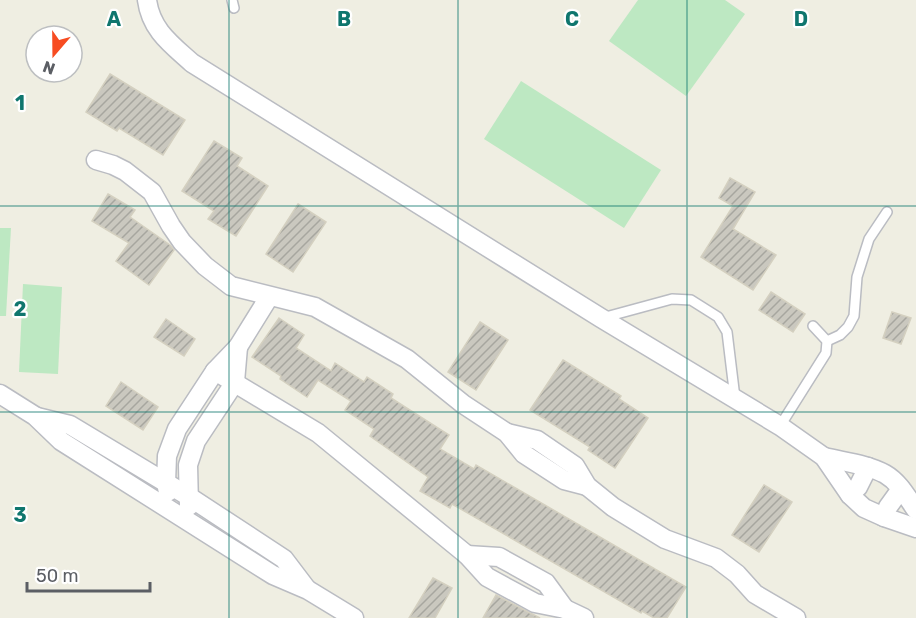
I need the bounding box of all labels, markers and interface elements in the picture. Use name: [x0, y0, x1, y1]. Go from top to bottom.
text: A: [107, 7, 122, 31]
text: B: [337, 7, 351, 31]
text: C: [565, 7, 579, 31]
text: D: [794, 7, 808, 31]
north arrow: [24, 24, 84, 84]
text: N: [40, 57, 58, 79]
text: 1: [15, 91, 25, 115]
text: 2: [14, 297, 27, 321]
text: 3: [13, 503, 27, 527]
scale bar: [27, 555, 150, 593]
text: 50 m: [36, 565, 79, 587]

